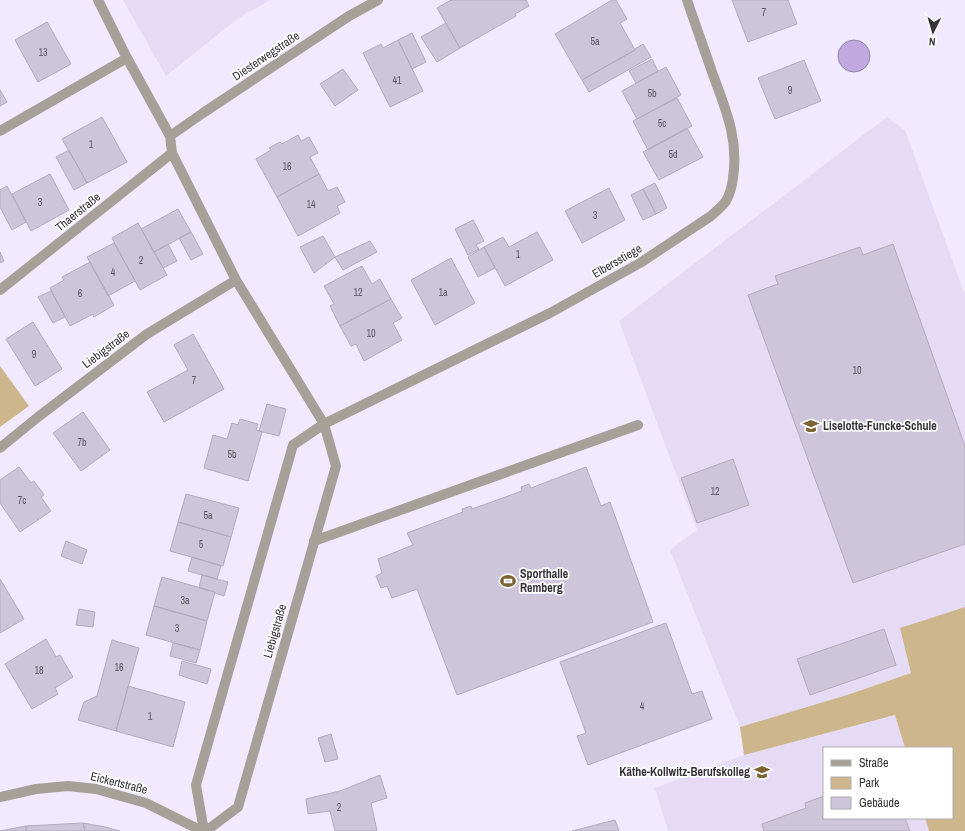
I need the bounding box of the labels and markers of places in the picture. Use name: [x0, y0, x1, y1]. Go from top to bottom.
school or university icon: Liselotte-Funcke-Schule: [802, 417, 820, 435]
place label: Liselotte-Funcke-Schule: [823, 418, 937, 434]
place label: Sporthalle Remberg: [520, 566, 569, 596]
sports icon: Sporthalle Remberg: [499, 572, 517, 590]
school or university icon: Käthe-Kollwitz-Berufskolleg: [753, 763, 771, 781]
place label: Käthe-Kollwitz-Berufskolleg: [619, 764, 750, 780]

